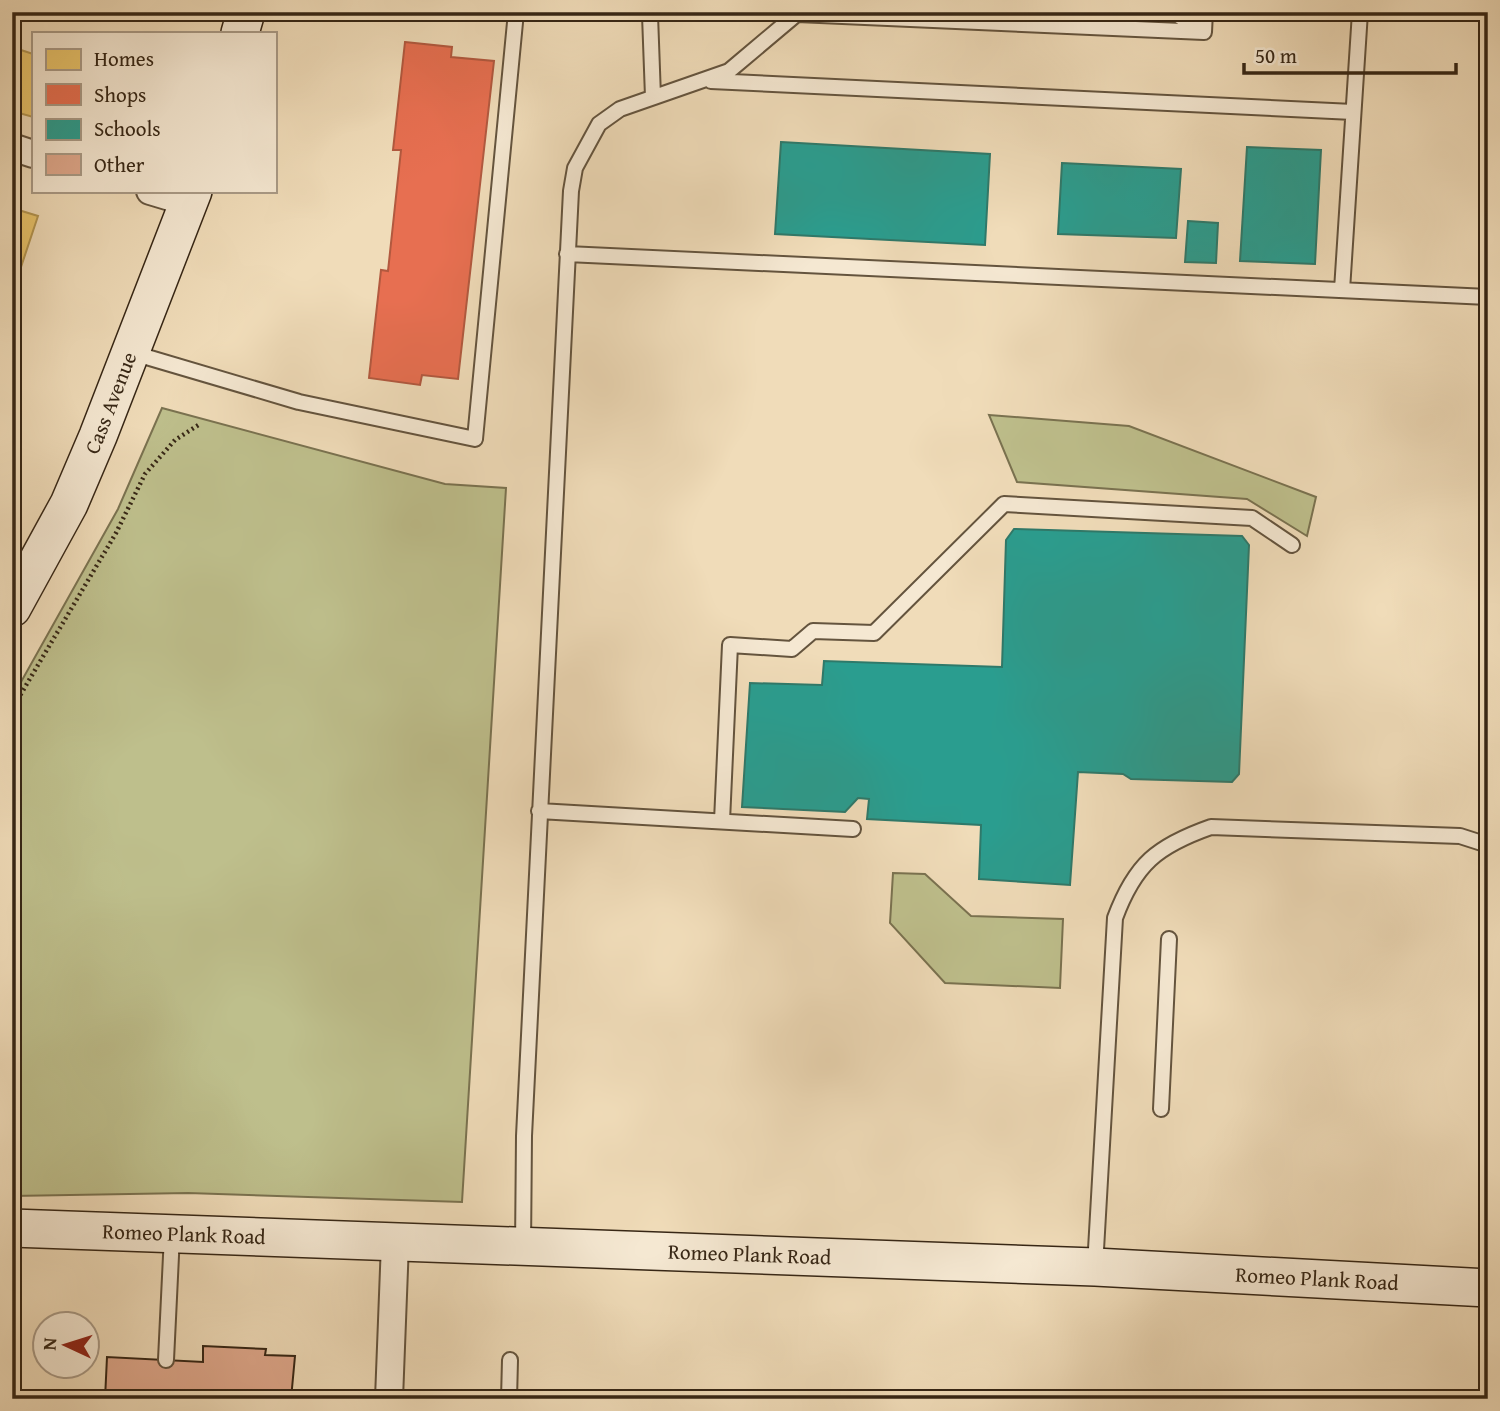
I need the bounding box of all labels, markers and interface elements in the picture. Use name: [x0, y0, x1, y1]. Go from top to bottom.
legend: [32, 32, 276, 192]
scale bar: [1244, 32, 1456, 76]
text: 50 m: [1255, 40, 1297, 71]
text: Homes: [94, 43, 154, 74]
text: Shops: [94, 79, 146, 110]
text: Schools: [94, 113, 161, 144]
text: Other: [94, 149, 145, 180]
street label: Cass Avenue: [76, 347, 144, 459]
street label: Romeo Plank Road: [102, 1215, 267, 1252]
street label: Romeo Plank Road: [667, 1236, 833, 1273]
street label: Romeo Plank Road: [1235, 1259, 1400, 1298]
north arrow: [32, 1310, 102, 1380]
text: N: [35, 1336, 63, 1351]

